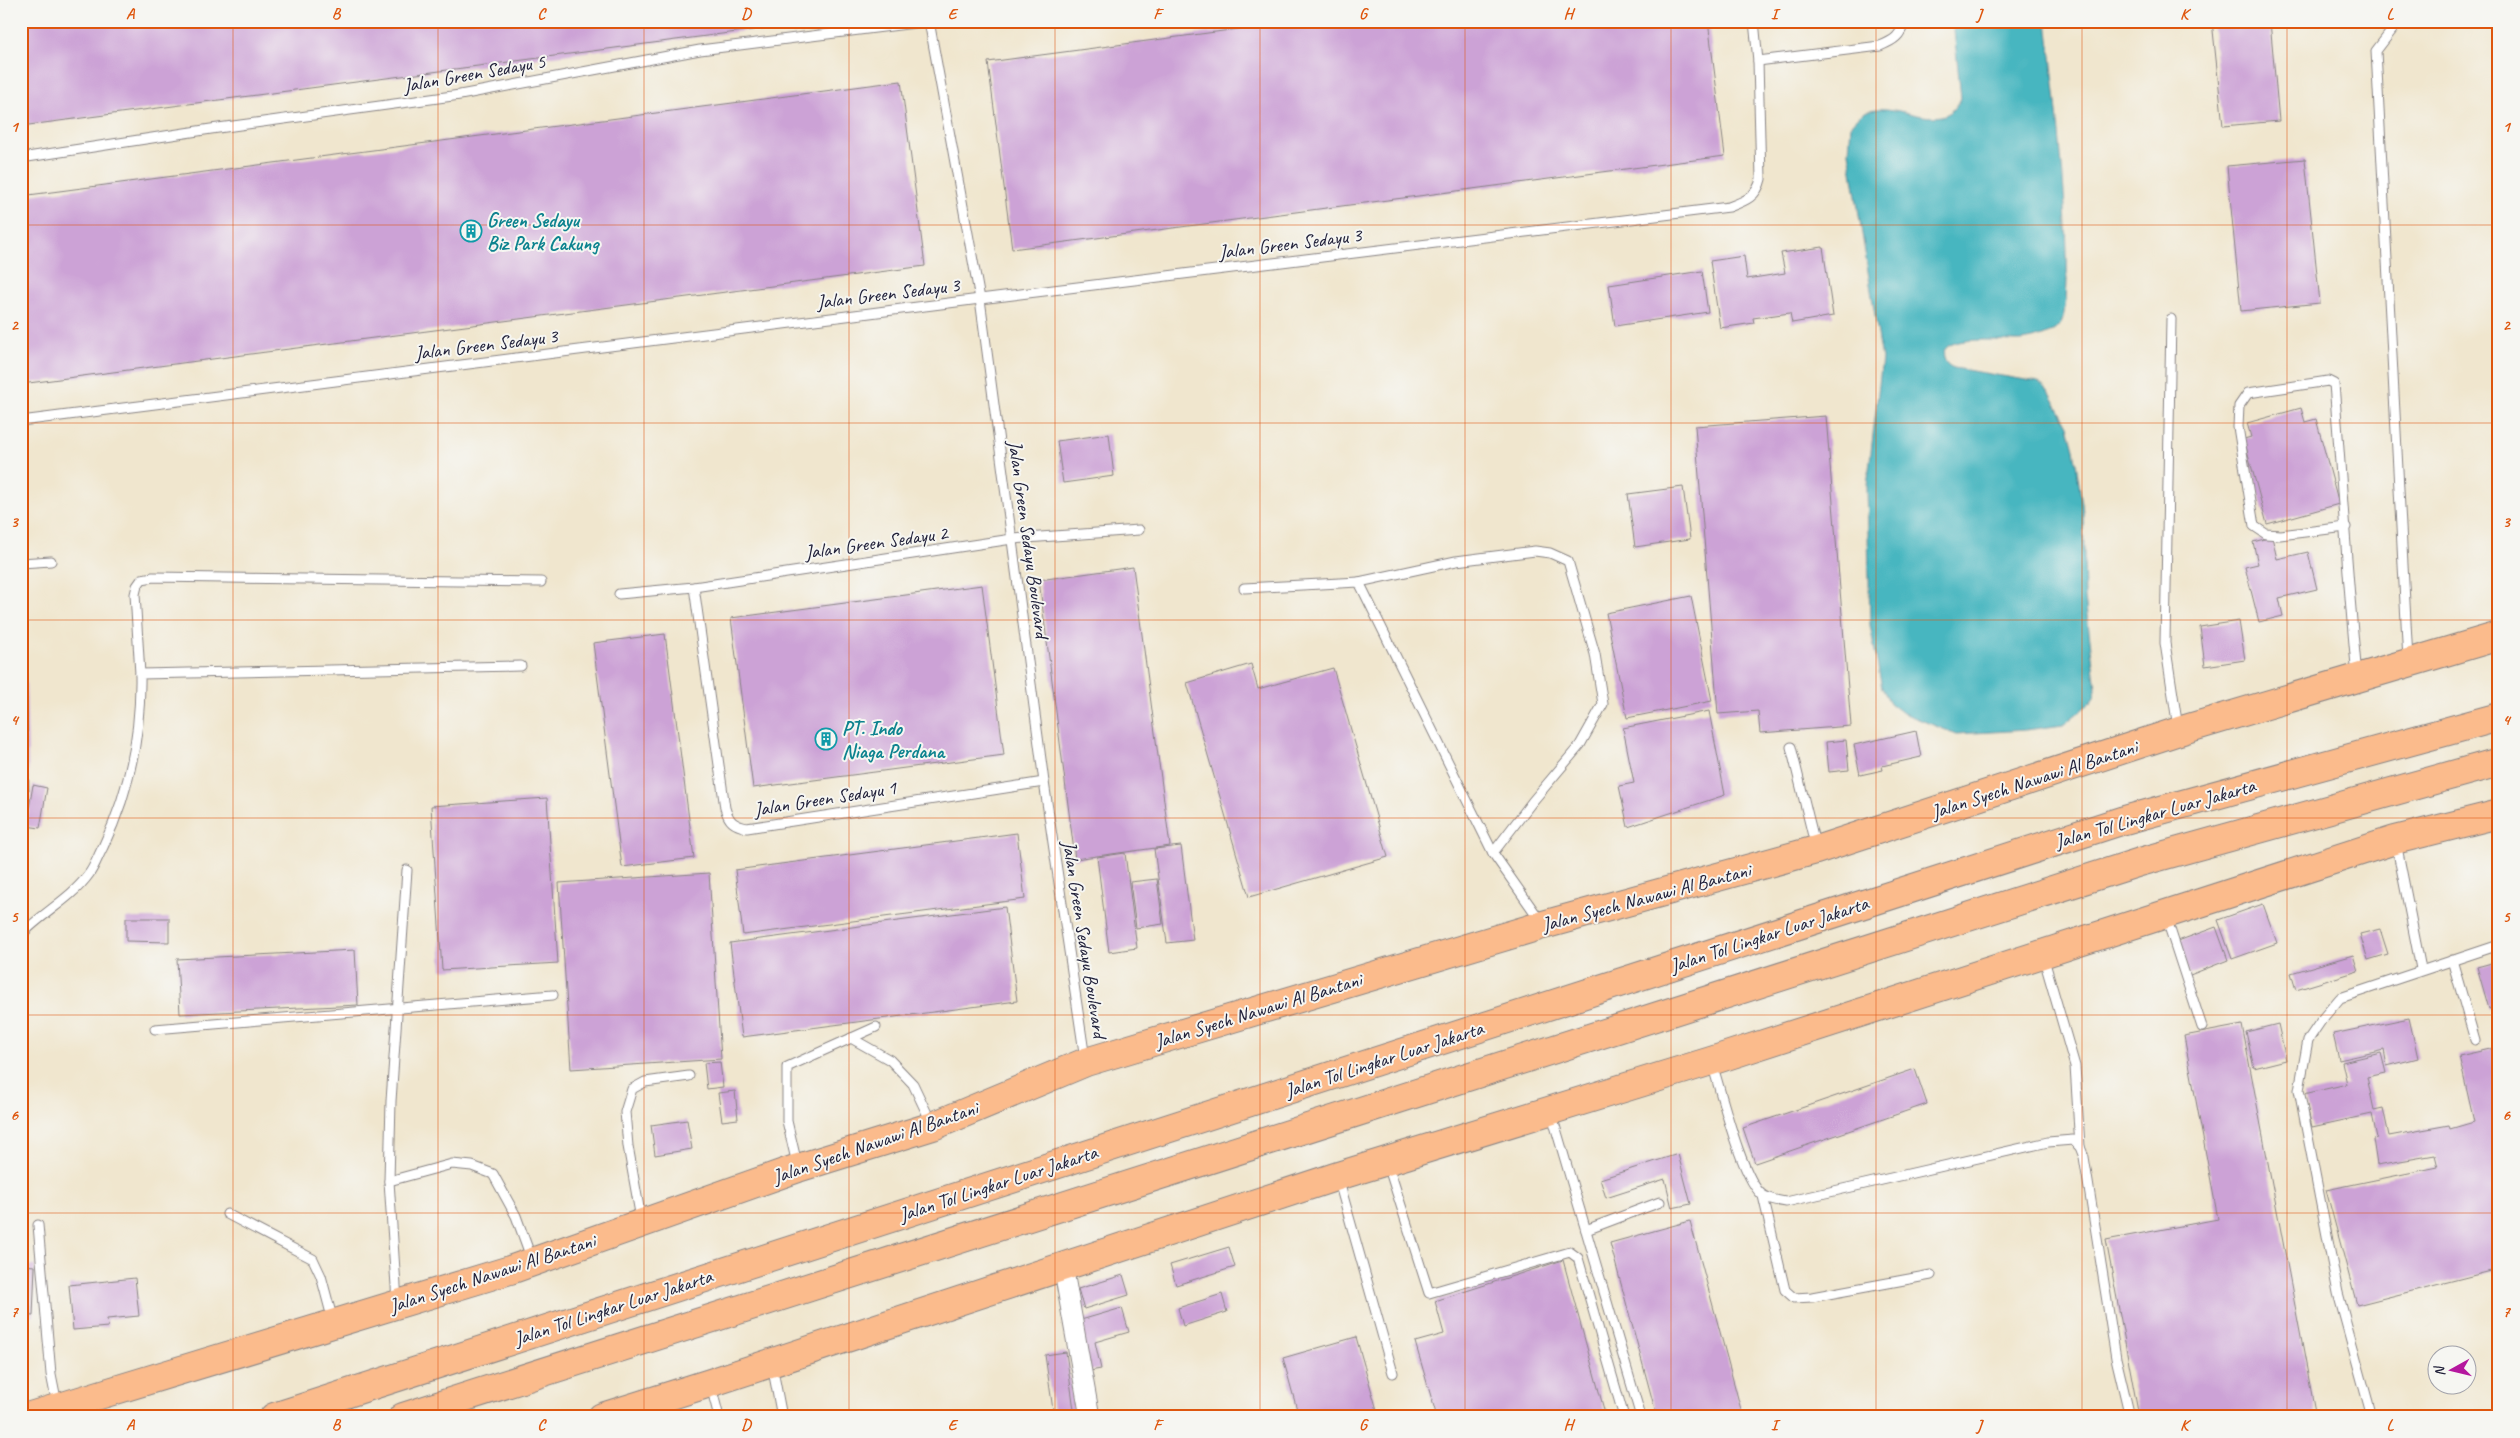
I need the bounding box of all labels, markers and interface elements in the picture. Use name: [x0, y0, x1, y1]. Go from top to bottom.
text: A: [126, 4, 136, 24]
text: B: [332, 4, 342, 24]
text: C: [537, 4, 547, 24]
text: D: [741, 4, 752, 24]
text: E: [948, 4, 959, 24]
text: F: [1153, 4, 1164, 24]
text: G: [1359, 4, 1369, 24]
text: H: [1563, 4, 1575, 24]
text: I: [1771, 4, 1781, 24]
text: J: [1975, 4, 1984, 24]
text: K: [2180, 4, 2192, 24]
text: L: [2387, 4, 2395, 24]
street label: Jalan Green Sedayu 5: [400, 49, 548, 98]
text: 1: [10, 117, 19, 137]
text: 1: [2502, 117, 2511, 137]
place label: Green Sedayu Biz Park Cakung: [487, 208, 600, 256]
building icon: Green Sedayu Biz Park Cakung: [459, 219, 483, 243]
street label: Jalan Green Sedayu 3: [1216, 222, 1365, 265]
street label: Jalan Green Sedayu 3: [814, 272, 963, 315]
text: 2: [10, 315, 19, 335]
text: 2: [2502, 315, 2511, 335]
street label: Jalan Green Sedayu 3: [412, 323, 561, 366]
street label: Jalan Green Sedayu Boulevard: [1002, 438, 1055, 643]
text: 3: [10, 512, 19, 532]
text: 3: [2502, 512, 2511, 532]
street label: Jalan Green Sedayu 2: [802, 520, 951, 565]
text: 4: [10, 710, 19, 730]
text: 4: [2502, 710, 2511, 730]
place label: PT. Indo Niaga Perdana: [842, 716, 946, 764]
building icon: PT. Indo Niaga Perdana: [814, 727, 838, 751]
street label: Jalan Syech Nawawi Al Bantani: [1927, 734, 2142, 825]
street label: Jalan Tol Lingkar Luar Jakarta: [2051, 773, 2259, 854]
street label: Jalan Green Sedayu 1: [751, 775, 899, 822]
street label: Jalan Green Sedayu Boulevard: [1056, 838, 1113, 1043]
street label: Jalan Syech Nawawi Al Bantani: [1538, 857, 1755, 938]
street label: Jalan Tol Lingkar Luar Jakarta: [1666, 890, 1873, 979]
text: 5: [11, 907, 20, 927]
text: 5: [2503, 907, 2512, 927]
street label: Jalan Syech Nawawi Al Bantani: [1151, 966, 1367, 1054]
street label: Jalan Tol Lingkar Luar Jakarta: [1281, 1015, 1488, 1104]
street label: Jalan Syech Nawawi Al Bantani: [768, 1095, 983, 1190]
text: 6: [10, 1105, 19, 1125]
text: 6: [2502, 1105, 2511, 1125]
street label: Jalan Tol Lingkar Luar Jakarta: [895, 1139, 1102, 1228]
street label: Jalan Syech Nawawi Al Bantani: [385, 1228, 600, 1319]
street label: Jalan Tol Lingkar Luar Jakarta: [510, 1263, 717, 1352]
text: 7: [10, 1302, 19, 1322]
text: 7: [2502, 1302, 2511, 1322]
north arrow: [2428, 1346, 2478, 1396]
text: N: [2430, 1364, 2449, 1377]
text: A: [126, 1415, 136, 1435]
text: B: [332, 1415, 342, 1435]
text: C: [537, 1415, 547, 1435]
text: D: [741, 1415, 752, 1435]
text: E: [948, 1415, 959, 1435]
text: F: [1153, 1415, 1164, 1435]
text: G: [1359, 1415, 1369, 1435]
text: H: [1563, 1415, 1575, 1435]
text: I: [1771, 1415, 1781, 1435]
text: J: [1975, 1415, 1984, 1435]
text: K: [2180, 1415, 2192, 1435]
text: L: [2387, 1415, 2395, 1435]

